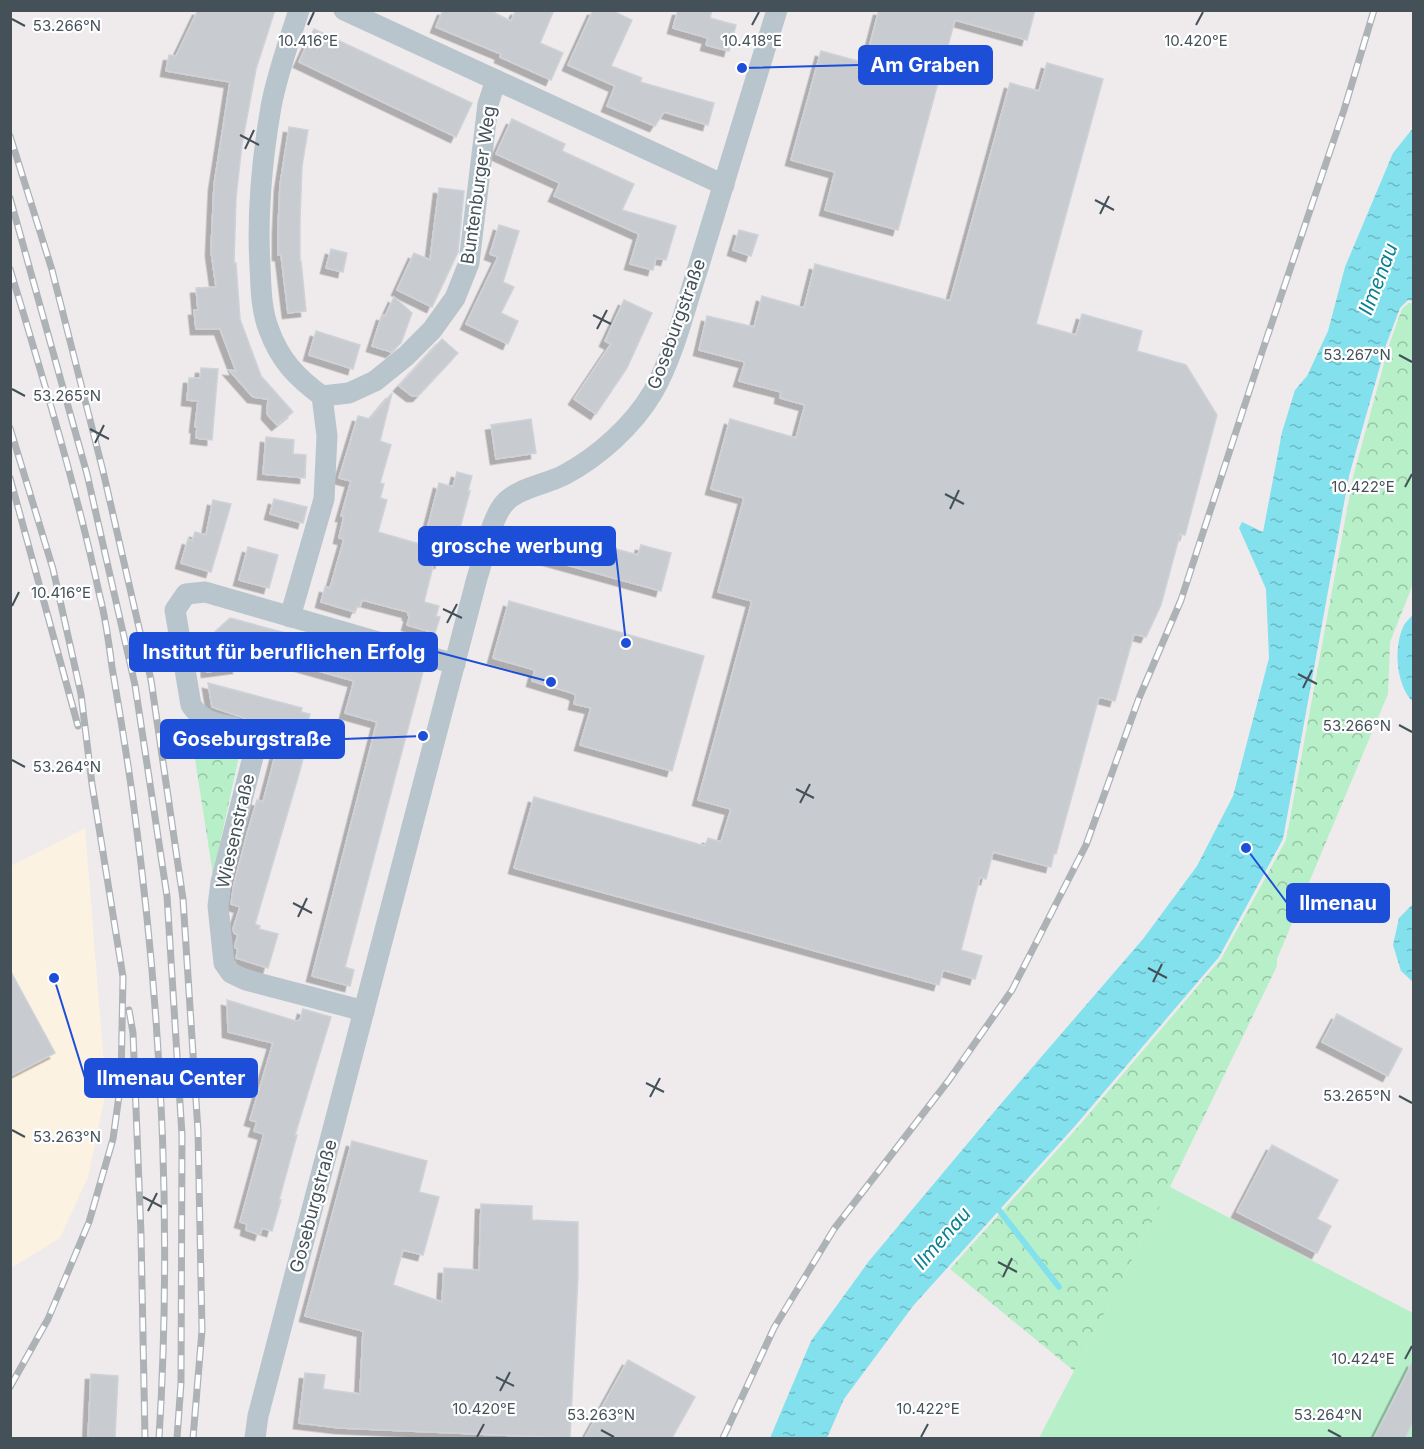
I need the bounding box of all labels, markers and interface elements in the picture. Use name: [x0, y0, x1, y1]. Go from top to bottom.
text: 53.266°N: [33, 16, 101, 35]
text: 10.416°E: [278, 31, 338, 50]
text: 10.418°E: [722, 31, 782, 50]
text: 10.420°E: [1164, 31, 1228, 50]
callout: Am Graben: [859, 46, 992, 84]
text: Am Graben: [870, 53, 980, 77]
street label: Buntenburger Weg: [456, 104, 500, 266]
water label: Ilmenau: [1353, 239, 1403, 318]
street label: Goseburgstraße: [643, 256, 709, 392]
text: 53.267°N: [1323, 345, 1391, 364]
text: 53.265°N: [33, 386, 101, 405]
text: 10.422°E: [1331, 477, 1395, 496]
callout: grosche werbung: [419, 527, 615, 565]
text: grosche werbung: [431, 534, 603, 558]
text: 10.416°E: [31, 583, 91, 602]
callout: Institut für beruflichen Erfolg: [130, 633, 437, 671]
text: Institut für beruflichen Erfolg: [143, 640, 425, 664]
text: 53.266°N: [1323, 716, 1391, 735]
callout: Goseburgstraße: [161, 720, 344, 758]
text: Goseburgstraße: [173, 727, 331, 751]
text: 53.264°N: [33, 757, 101, 776]
street label: Wiesenstraße: [212, 772, 258, 890]
callout: Ilmenau: [1287, 884, 1389, 922]
text: Ilmenau: [1299, 891, 1377, 915]
callout: Ilmenau Center: [85, 1059, 257, 1097]
text: Ilmenau Center: [97, 1066, 245, 1090]
text: 53.265°N: [1323, 1086, 1391, 1105]
text: 53.263°N: [33, 1127, 101, 1146]
street label: Goseburgstraße: [285, 1137, 341, 1275]
water label: Ilmenau: [908, 1202, 976, 1274]
text: 10.424°E: [1331, 1349, 1395, 1368]
text: 10.420°E: [452, 1399, 516, 1418]
text: 10.422°E: [896, 1399, 960, 1418]
text: 53.263°N: [567, 1405, 635, 1424]
text: 53.264°N: [1294, 1405, 1362, 1424]

